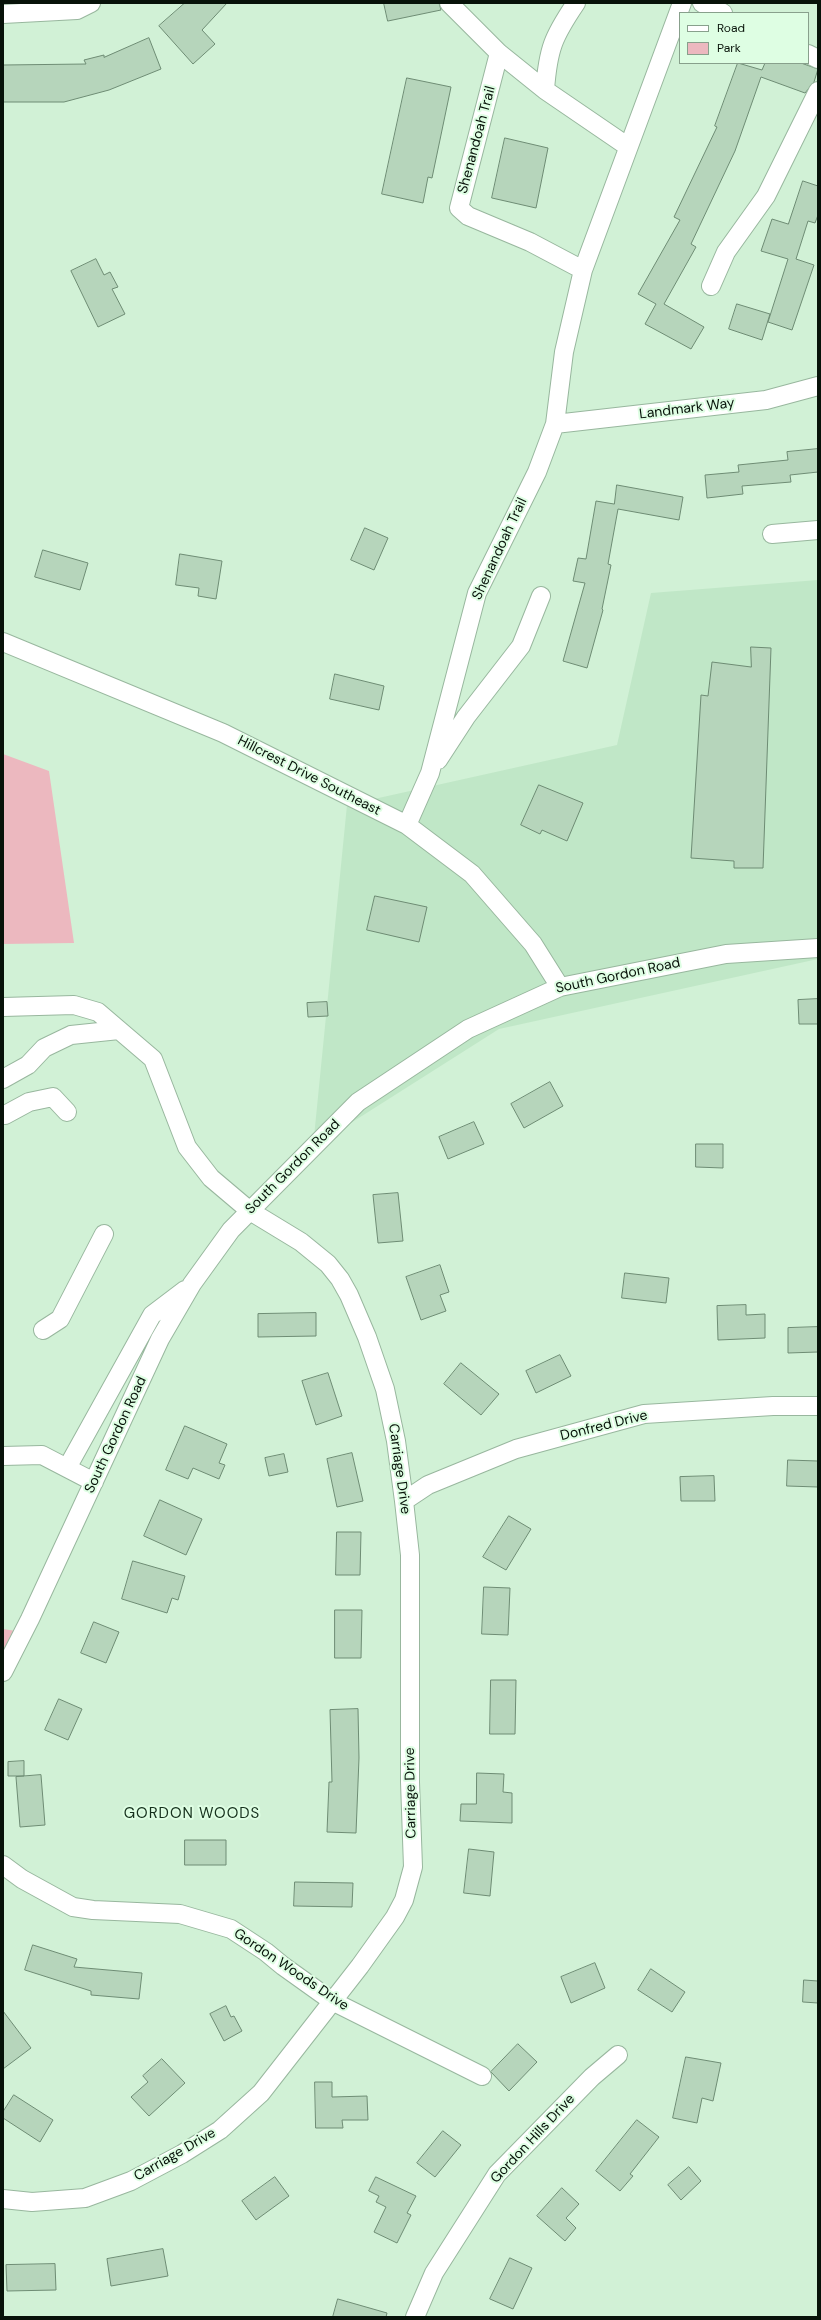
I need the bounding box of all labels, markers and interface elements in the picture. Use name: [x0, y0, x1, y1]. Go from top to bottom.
legend: [679, 12, 809, 64]
text: Road: [717, 20, 745, 36]
text: Park: [717, 40, 741, 56]
street label: Shenandoah Trail: [455, 84, 499, 196]
street label: Landmark Way: [638, 395, 736, 423]
street label: Shenandoah Trail: [469, 495, 531, 603]
street label: Hillcrest Drive Southeast: [235, 733, 383, 819]
street label: South Gordon Road: [554, 955, 682, 997]
street label: South Gordon Road: [242, 1116, 344, 1218]
street label: South Gordon Road: [82, 1374, 150, 1496]
street label: Donfred Drive: [559, 1407, 649, 1445]
street label: Carriage Drive: [384, 1423, 414, 1515]
street label: Carriage Drive: [402, 1747, 420, 1839]
district label: GORDON WOODS: [124, 1805, 260, 1823]
street label: Gordon Woods Drive: [230, 1925, 352, 2015]
street label: Gordon Hills Drive: [487, 2091, 579, 2187]
street label: Carriage Drive: [131, 2125, 219, 2185]

